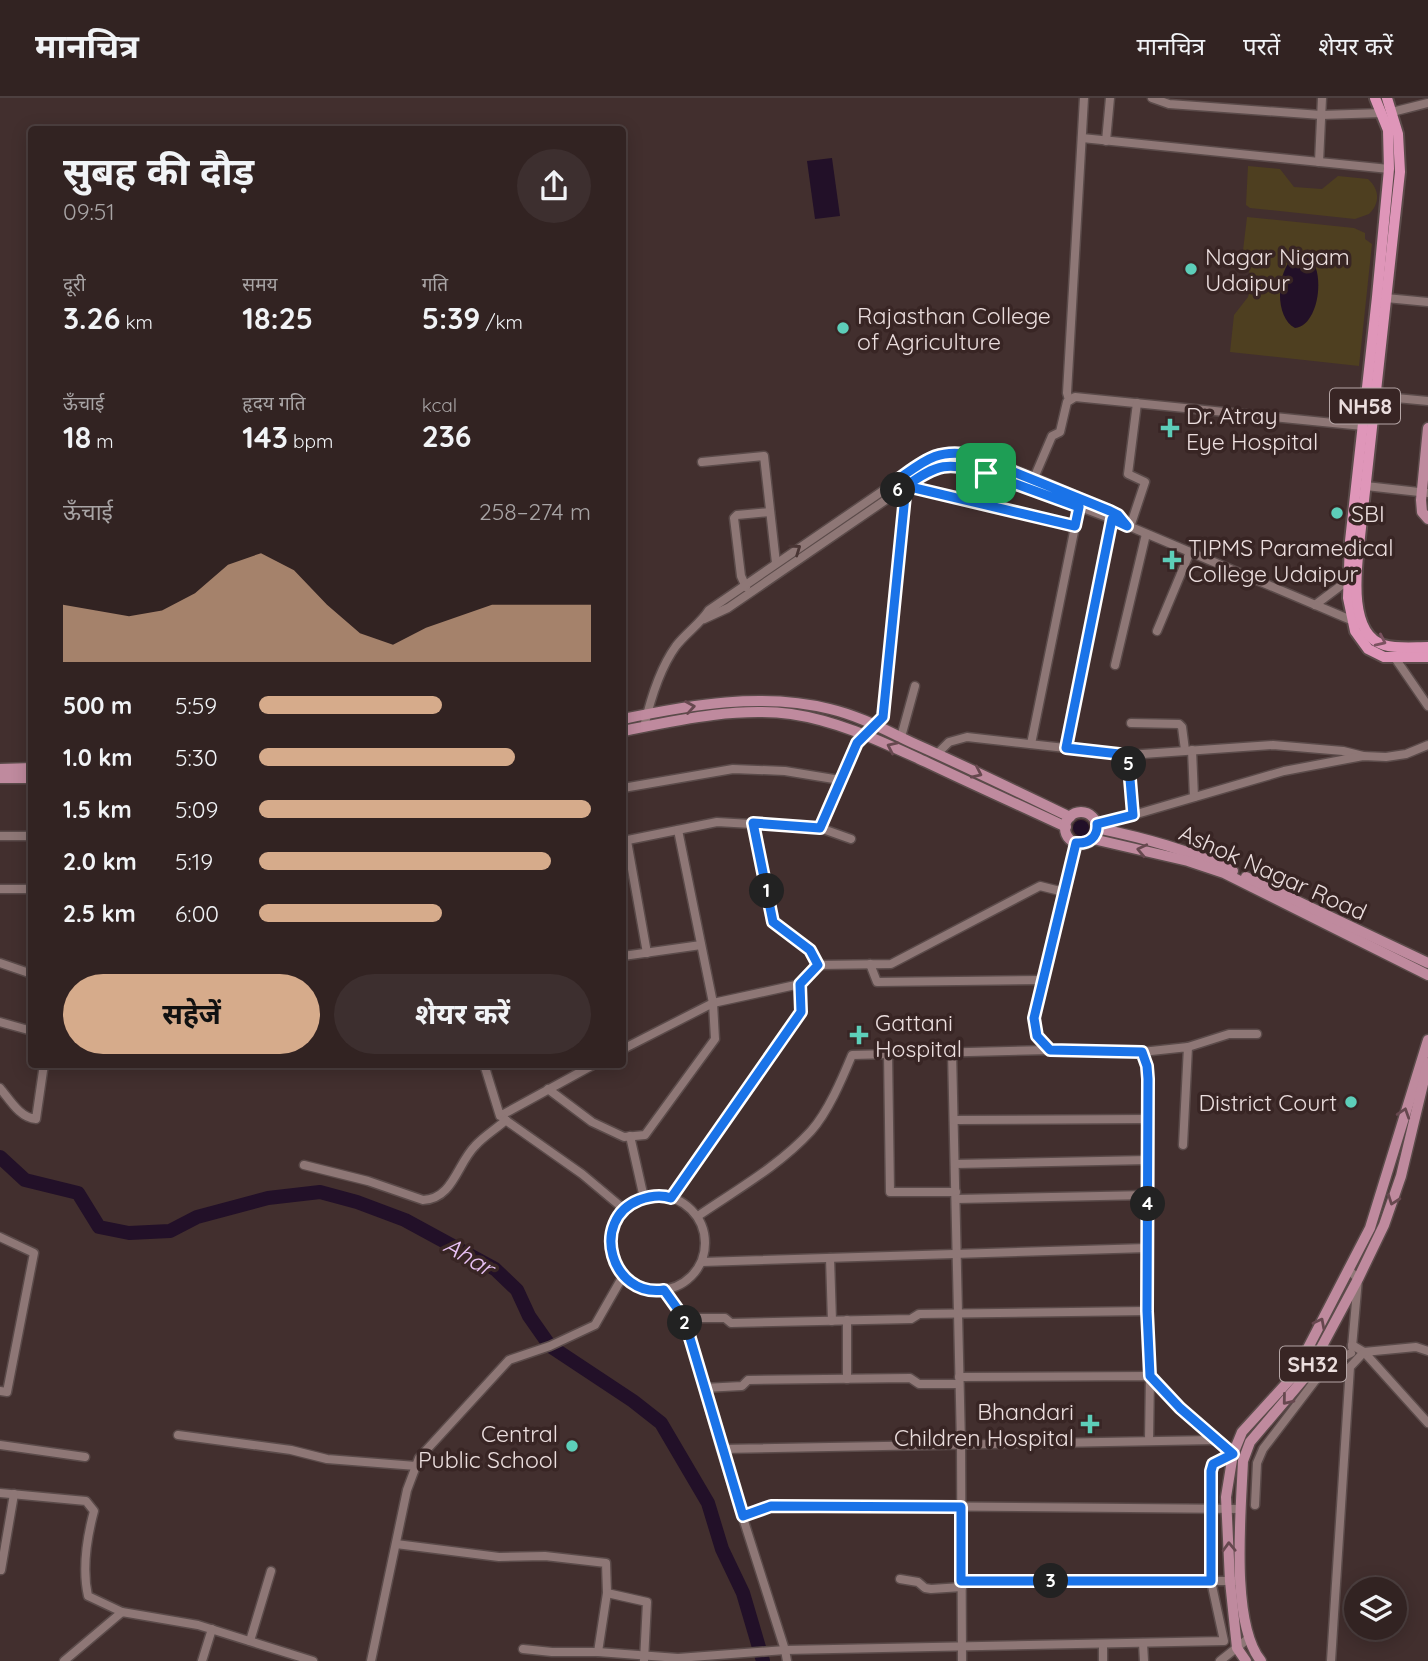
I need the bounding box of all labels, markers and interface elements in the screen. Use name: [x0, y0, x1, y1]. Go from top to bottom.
text: मानचित्र: [35, 25, 139, 66]
text: मानचित्र: [1136, 31, 1205, 61]
text: परतें: [1243, 31, 1280, 61]
text: शेयर करें: [1318, 31, 1393, 61]
text: सुबह की दौड़: [63, 147, 254, 195]
button: share: [517, 149, 591, 223]
text: 09:51: [63, 197, 115, 226]
place label: Nagar Nigam Udaipur: [1205, 242, 1350, 297]
marker: Nagar Nigam Udaipur: [1183, 261, 1199, 277]
text: दूरी: [63, 272, 86, 296]
text: समय: [242, 272, 278, 296]
text: गति: [422, 272, 448, 296]
text: 3.26: [63, 299, 120, 337]
text: 18:25: [242, 299, 313, 337]
text: 5:39: [422, 299, 480, 337]
place label: Rajasthan College of Agriculture: [857, 301, 1051, 356]
text: km: [120, 310, 153, 334]
text: /km: [480, 310, 523, 334]
marker: Rajasthan College of Agriculture: [835, 320, 851, 336]
road number: NH58: [1330, 388, 1400, 424]
text: ऊँचाई: [63, 391, 104, 415]
text: हृदय गति: [242, 391, 306, 415]
text: kcal: [422, 393, 457, 417]
place label: Dr. Atray Eye Hospital: [1186, 401, 1318, 456]
text: 236: [422, 417, 471, 455]
text: 18: [63, 418, 91, 456]
text: 143: [242, 418, 288, 456]
marker: Dr. Atray Eye Hospital: [1160, 418, 1180, 438]
text: m: [91, 429, 114, 453]
text: bpm: [288, 429, 333, 453]
pin: [956, 443, 1016, 503]
icon: arrive: [967, 454, 1005, 492]
pin: 6: [880, 472, 916, 508]
text: 6: [892, 477, 903, 501]
text: ऊँचाई: [63, 497, 113, 526]
text: 258–274 m: [479, 497, 591, 526]
place label: SBI: [1351, 499, 1385, 528]
marker: SBI: [1329, 505, 1345, 521]
place label: TIPMS Paramedical College Udaipur: [1188, 533, 1394, 588]
one-way arrow: [788, 545, 801, 557]
marker: TIPMS Paramedical College Udaipur: [1162, 550, 1182, 570]
one-way arrow: [1374, 633, 1386, 647]
text: 500 m: [63, 691, 132, 720]
text: 5:59: [175, 691, 217, 720]
one-way arrow: [684, 700, 696, 715]
one-way arrow: [887, 741, 899, 755]
text: 1.0 km: [63, 743, 133, 772]
text: 5:30: [175, 743, 218, 772]
pin: 5: [1112, 746, 1146, 782]
text: 5: [1123, 751, 1134, 775]
one-way arrow: [970, 764, 982, 778]
text: 1.5 km: [63, 795, 132, 824]
text: 5:09: [175, 795, 218, 824]
street label: Ashok Nagar Road: [1175, 818, 1371, 926]
one-way arrow: [1136, 844, 1148, 858]
text: 2.0 km: [63, 847, 137, 876]
text: 5:19: [175, 847, 213, 876]
pin: 1: [750, 874, 784, 908]
text: 1: [763, 878, 770, 902]
text: 2.5 km: [63, 899, 136, 928]
text: 6:00: [175, 899, 219, 928]
button: सहेजें: [63, 974, 320, 1054]
button: शेयर करें: [334, 974, 591, 1054]
place label: Gattani Hospital: [875, 1008, 962, 1063]
marker: Gattani Hospital: [849, 1025, 869, 1045]
place label: District Court: [1199, 1088, 1337, 1117]
marker: District Court: [1343, 1094, 1359, 1110]
one-way arrow: [1396, 1108, 1410, 1120]
pin: 4: [1130, 1186, 1166, 1222]
text: 4: [1142, 1191, 1153, 1215]
one-way arrow: [1387, 1193, 1401, 1205]
water label: Ahar: [439, 1230, 502, 1284]
pin: 2: [668, 1306, 702, 1340]
text: 2: [679, 1310, 690, 1334]
one-way arrow: [1311, 1318, 1325, 1330]
road number: SH32: [1280, 1346, 1346, 1382]
one-way arrow: [1283, 1391, 1295, 1404]
place label: Bhandari Children Hospital: [894, 1397, 1074, 1452]
marker: Bhandari Children Hospital: [1080, 1414, 1100, 1434]
place label: Central Public School: [418, 1419, 558, 1474]
marker: Central Public School: [564, 1438, 580, 1454]
one-way arrow: [1221, 1541, 1236, 1552]
pin: 3: [1034, 1564, 1068, 1598]
text: 3: [1045, 1568, 1056, 1592]
map controls: [1344, 1577, 1407, 1640]
button: layers: [1344, 1577, 1407, 1640]

